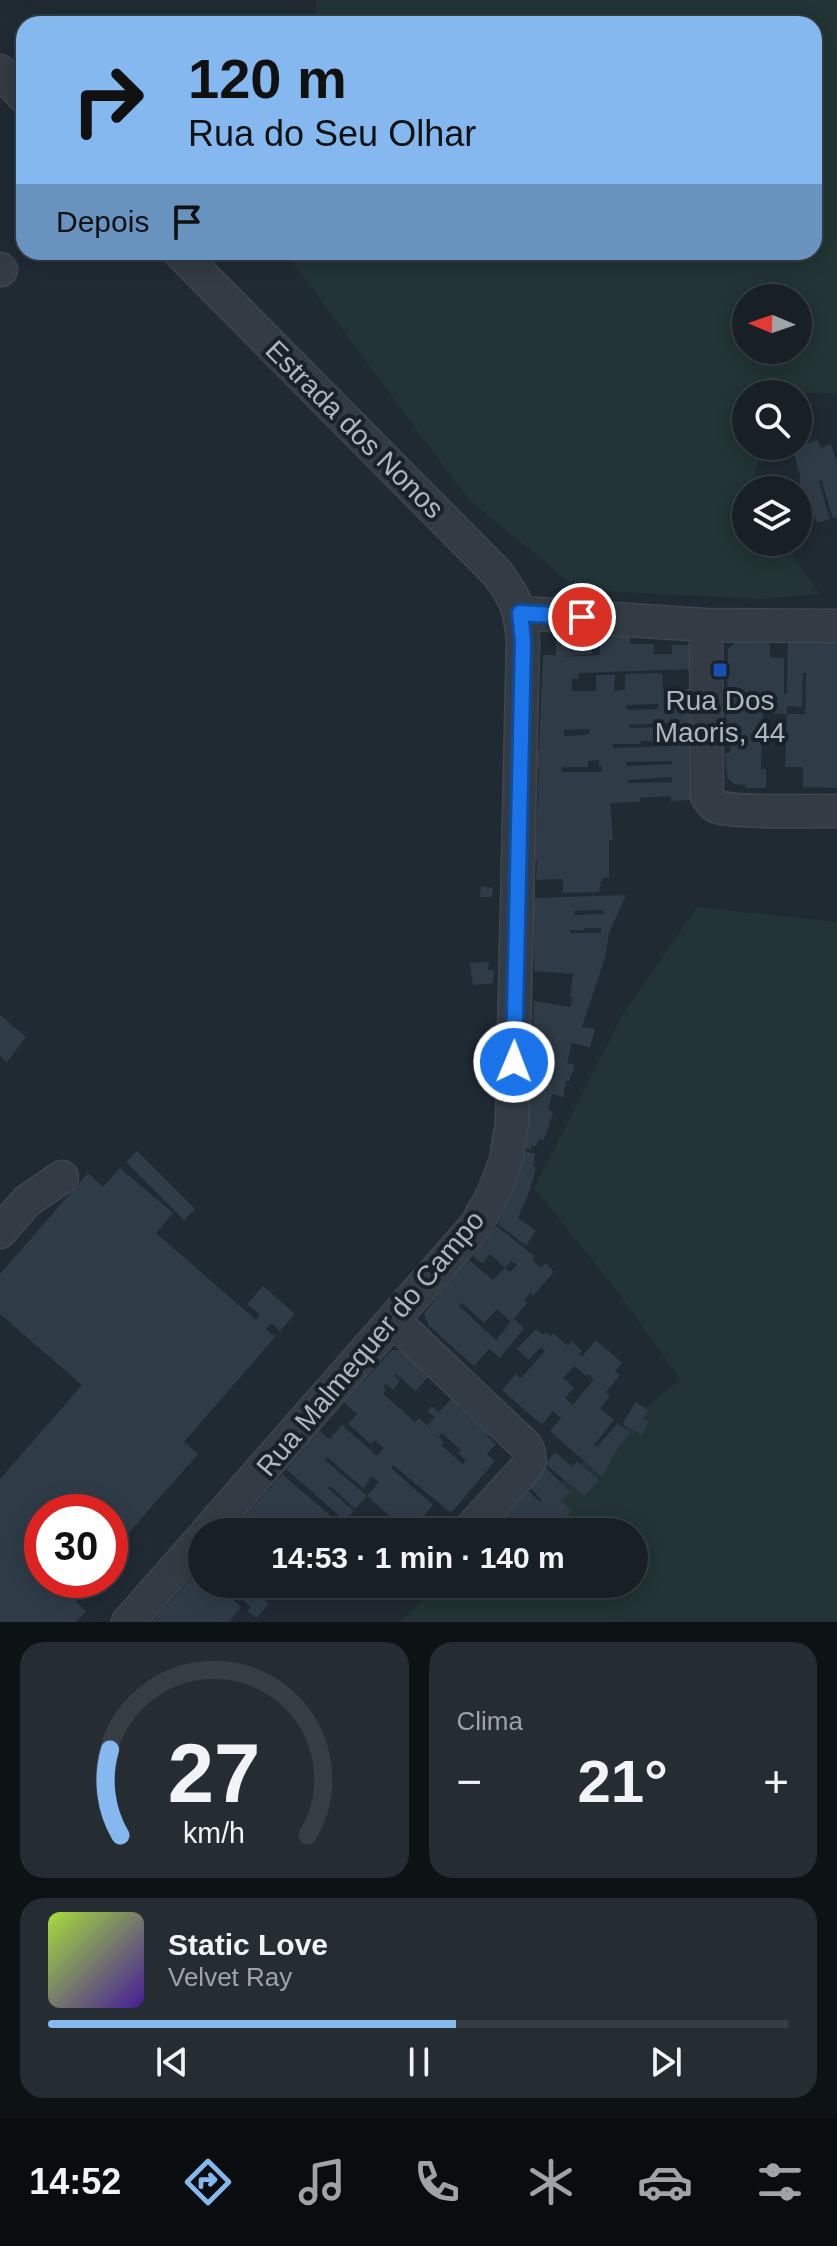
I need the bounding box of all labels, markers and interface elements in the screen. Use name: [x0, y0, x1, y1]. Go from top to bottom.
text: 120 m: [188, 47, 347, 110]
icon: right: [56, 48, 160, 152]
text: Rua do Seu Olhar: [188, 113, 476, 154]
icon: arrive: [165, 200, 209, 244]
text: Depois: [56, 205, 149, 238]
north arrow: [732, 284, 812, 364]
map controls: [732, 284, 812, 556]
street label: Estrada dos Nonos: [259, 334, 450, 525]
button: search: [732, 380, 812, 460]
button: layers: [732, 476, 812, 556]
pin: [548, 583, 616, 651]
icon: arrive: [560, 595, 604, 639]
marker: Rua Dos Maoris, 44: [711, 661, 729, 679]
place label: Rua Dos Maoris, 44: [655, 685, 785, 748]
position arrow: [472, 1020, 556, 1104]
street label: Rua Malmequer do Campo: [250, 1205, 490, 1482]
speed limit sign: 30: [24, 1494, 128, 1598]
text: 14:53 · 1 min · 140 m: [271, 1541, 565, 1574]
text: Clima: [457, 1706, 523, 1736]
text: 27: [168, 1727, 261, 1820]
text: 21°: [577, 1748, 668, 1815]
text: −: [457, 1757, 482, 1806]
text: +: [763, 1757, 789, 1806]
text: km/h: [183, 1817, 245, 1849]
text: Static Love: [168, 1928, 328, 1961]
text: Velvet Ray: [168, 1962, 292, 1992]
icon: previous: [150, 2040, 194, 2084]
icon: pause: [397, 2040, 441, 2084]
icon: next: [644, 2040, 688, 2084]
icon: directions: [180, 2154, 236, 2210]
icon: music: [294, 2154, 350, 2210]
icon: phone: [409, 2154, 465, 2210]
icon: climate: [523, 2154, 579, 2210]
icon: car: [637, 2154, 693, 2210]
icon: filters: [752, 2154, 808, 2210]
text: 14:52: [29, 2161, 121, 2202]

